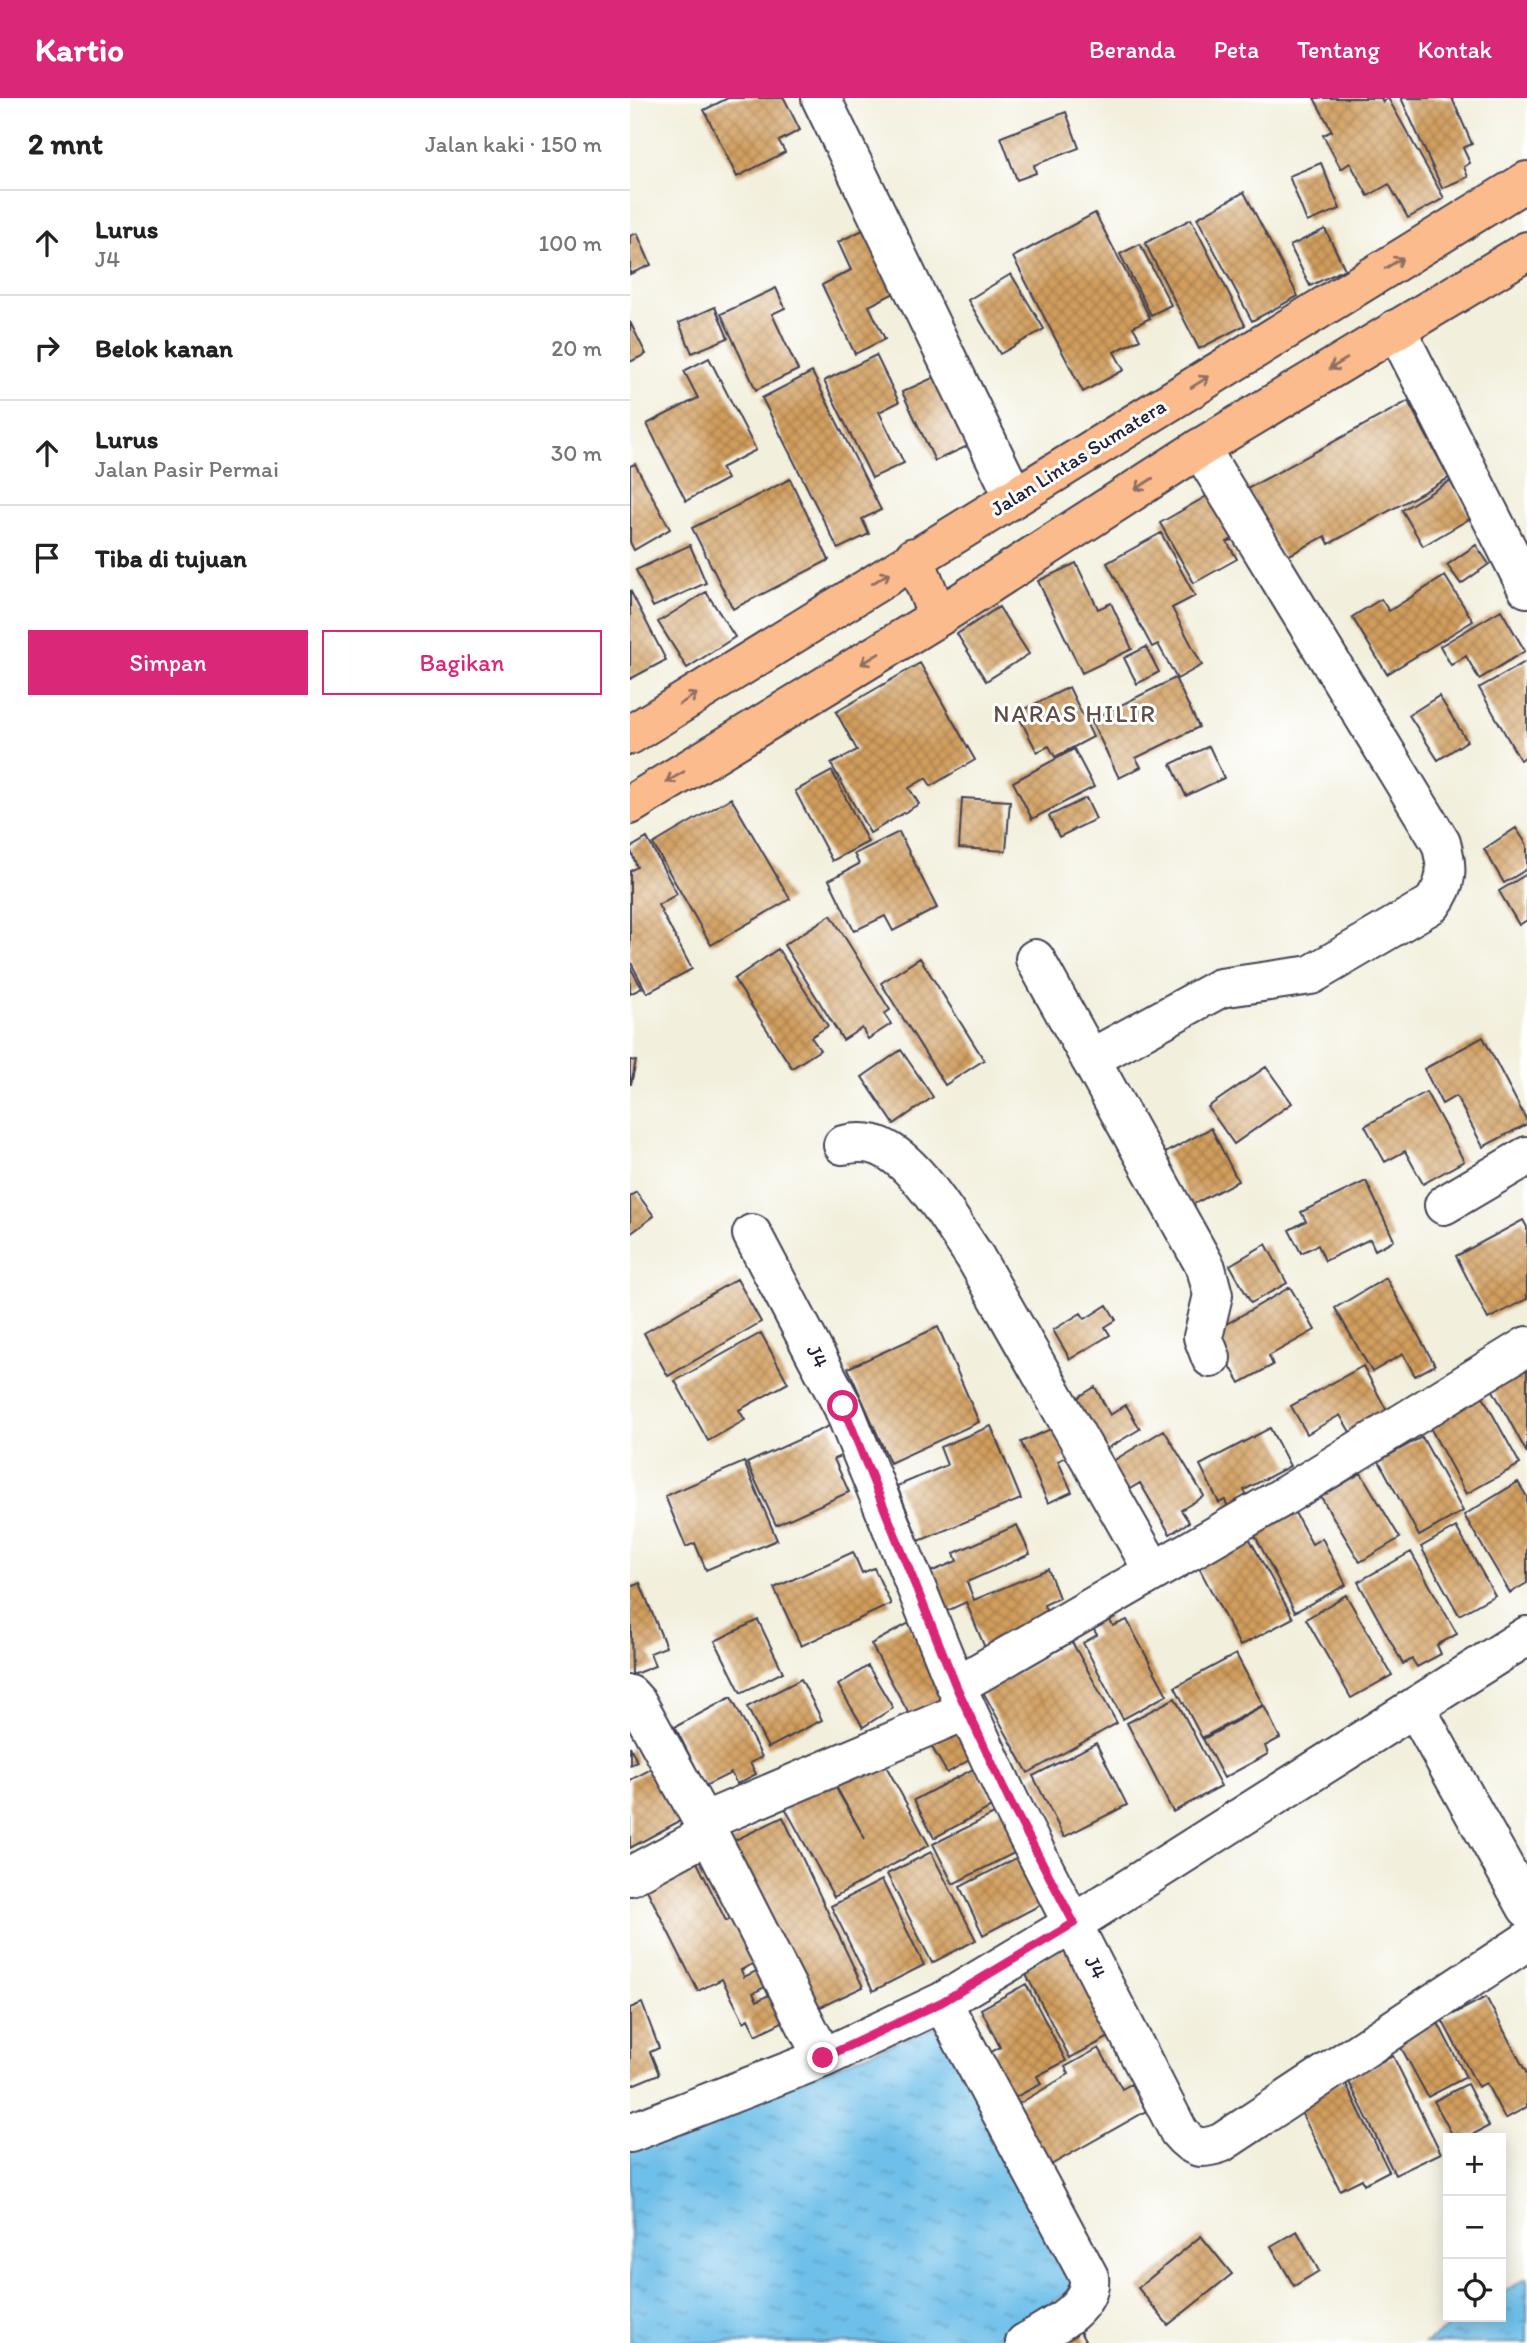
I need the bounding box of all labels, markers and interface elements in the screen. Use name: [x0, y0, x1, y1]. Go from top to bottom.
text: Kartio: [35, 30, 124, 69]
text: Beranda: [1089, 35, 1176, 64]
text: Peta: [1214, 35, 1259, 64]
text: Tentang: [1297, 35, 1380, 64]
text: Kontak: [1418, 35, 1492, 64]
text: 2 mnt: [28, 125, 103, 162]
text: Jalan kaki · 150 m: [425, 130, 602, 158]
text: Lurus: [95, 213, 158, 245]
icon: ahead: [28, 224, 66, 262]
text: 100 m: [538, 229, 602, 257]
text: J4: [95, 245, 120, 273]
one-way arrow: [1383, 255, 1403, 269]
icon: right: [28, 329, 66, 367]
text: Belok kanan: [95, 332, 233, 364]
text: 20 m: [551, 334, 602, 362]
one-way arrow: [1328, 358, 1348, 372]
one-way arrow: [1189, 375, 1209, 389]
street label: Jalan Lintas Sumatera: [986, 393, 1170, 521]
text: Lurus: [95, 423, 158, 455]
icon: ahead: [28, 434, 66, 472]
text: 30 m: [551, 439, 602, 467]
text: Jalan Pasir Permai: [95, 455, 279, 483]
one-way arrow: [1135, 477, 1154, 491]
icon: arrive: [28, 539, 66, 577]
text: Tiba di tujuan: [95, 542, 247, 574]
one-way arrow: [870, 570, 890, 584]
button: Simpan: [28, 630, 308, 695]
button: Bagikan: [322, 630, 602, 695]
one-way arrow: [860, 652, 880, 666]
one-way arrow: [677, 691, 697, 705]
district label: NARAS HILIR: [993, 699, 1157, 728]
one-way arrow: [666, 770, 686, 784]
street label: J4: [802, 1340, 835, 1372]
route start: [827, 1390, 858, 1421]
street label: J4: [1080, 1951, 1113, 1983]
route end: [807, 2042, 838, 2073]
map controls: [1443, 2133, 1506, 2322]
button: +: [1443, 2133, 1506, 2196]
button: −: [1443, 2196, 1506, 2259]
button: locate: [1443, 2259, 1506, 2322]

